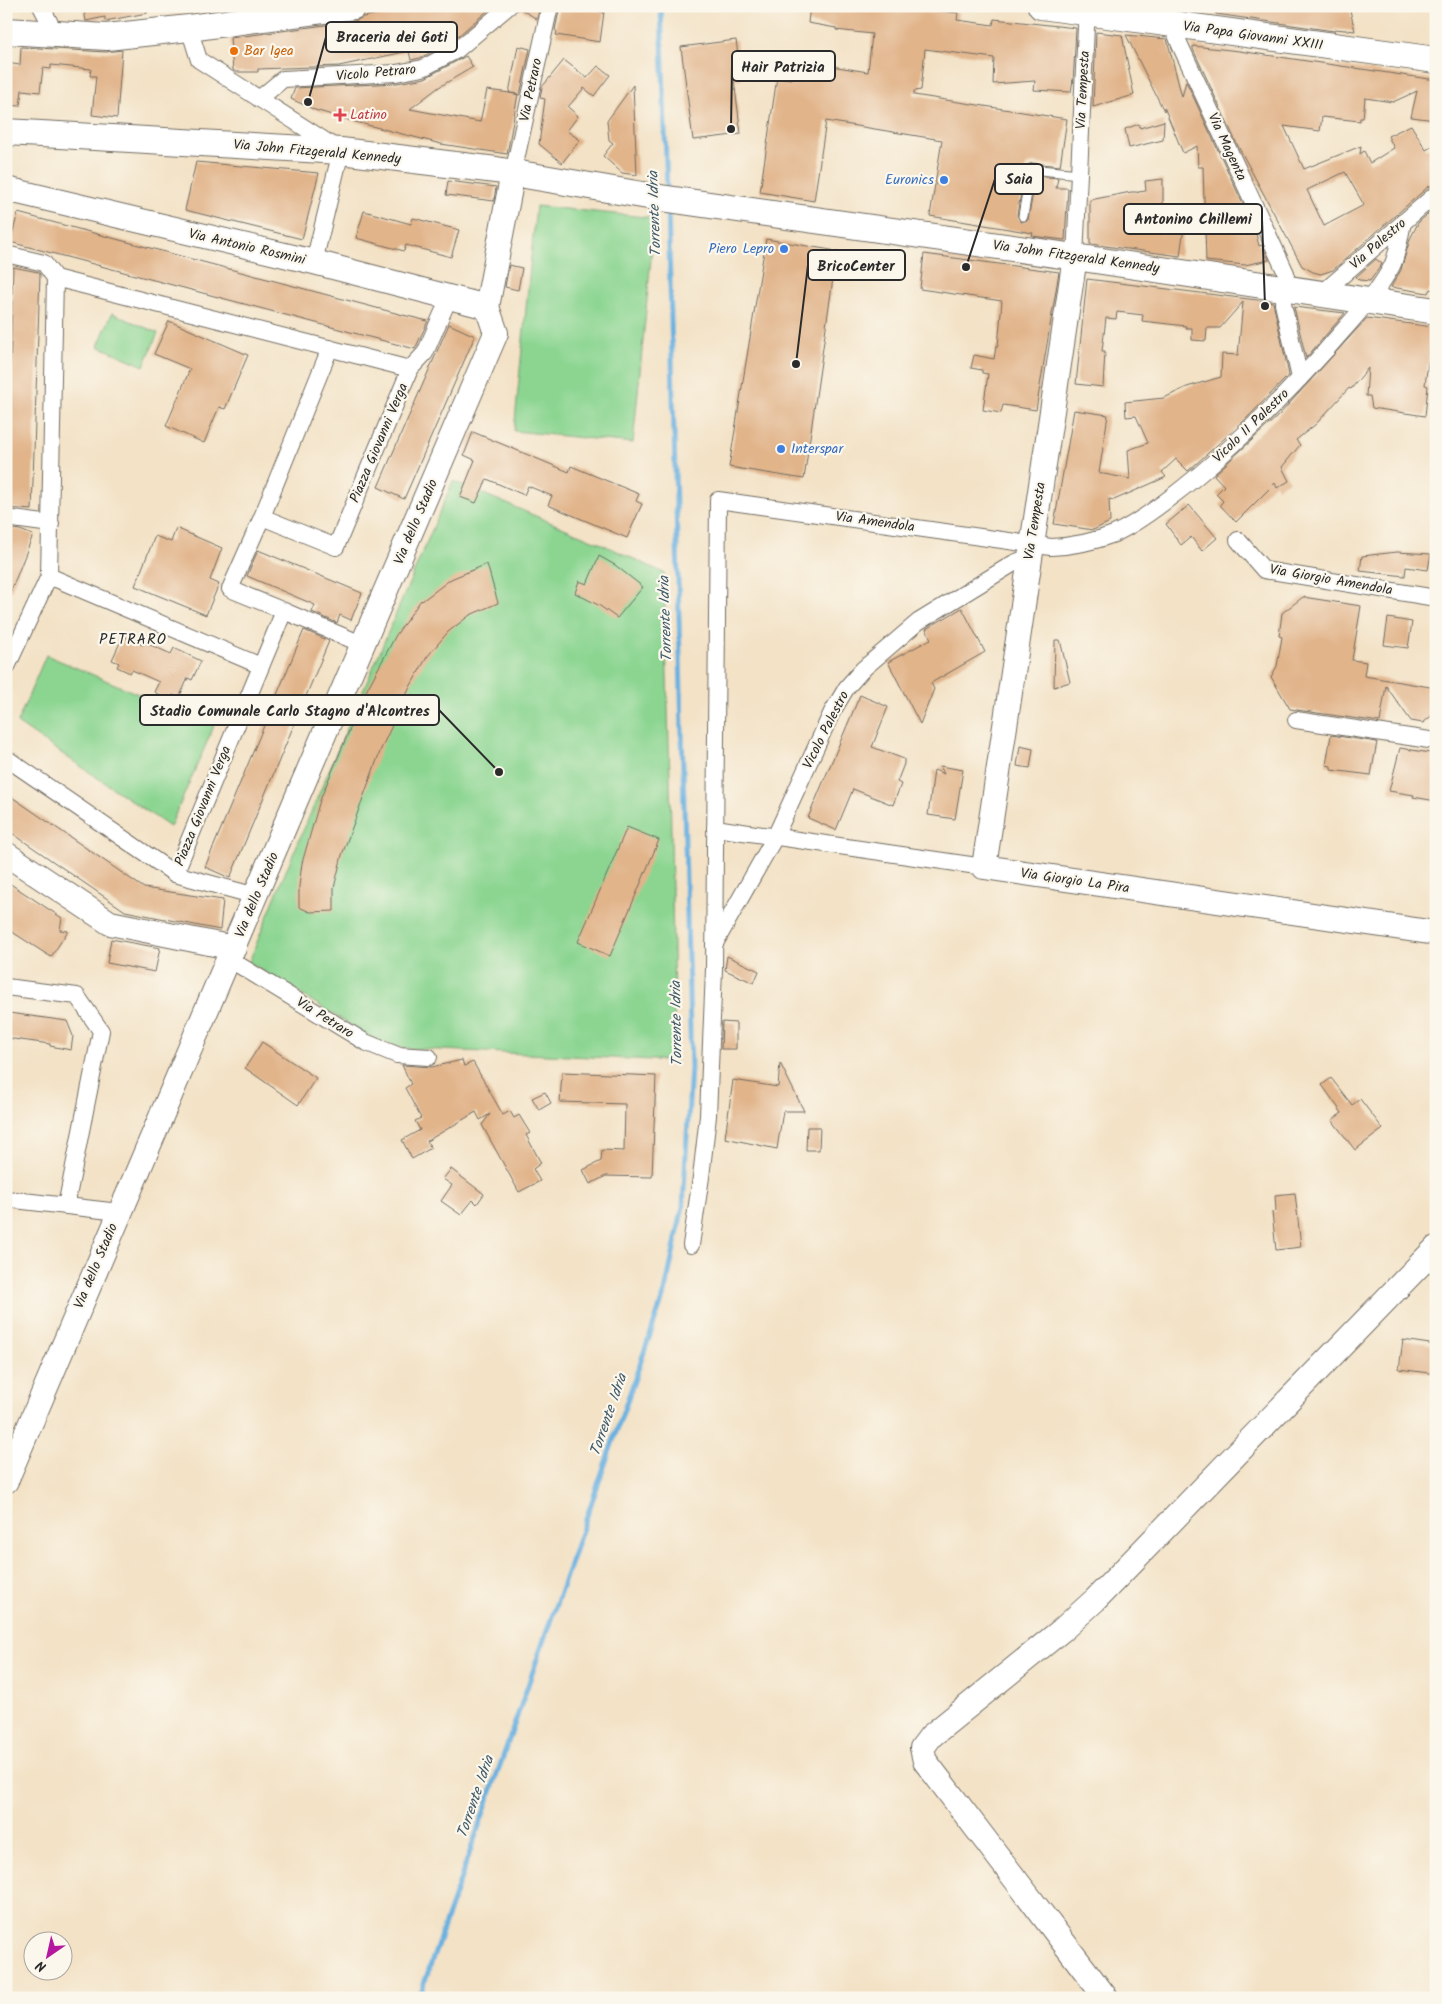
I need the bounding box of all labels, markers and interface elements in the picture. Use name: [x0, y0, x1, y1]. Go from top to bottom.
street label: Via Papa Giovanni XXIII: [1182, 15, 1324, 57]
callout: Braceria dei Goti: [326, 22, 457, 52]
text: Braceria dei Goti: [336, 26, 449, 50]
place label: Bar Igea: [244, 40, 294, 62]
marker: Bar Igea: [228, 45, 240, 57]
street label: Via Tempesta: [1070, 50, 1096, 130]
callout: Hair Patrizia: [732, 51, 835, 81]
street label: Via Petraro: [514, 56, 548, 124]
text: Hair Patrizia: [741, 56, 825, 80]
street label: Vicolo Petraro: [335, 59, 417, 87]
place label: Latino: [350, 104, 387, 126]
marker: Latino: [334, 109, 346, 121]
street label: Via Magenta: [1202, 109, 1252, 185]
street label: Via John Fitzgerald Kennedy: [232, 134, 402, 170]
callout: Saia: [995, 164, 1043, 194]
text: Saia: [1005, 168, 1033, 192]
place label: Euronics: [885, 169, 934, 191]
water label: Torrente Idria: [641, 170, 668, 257]
marker: Euronics: [938, 174, 950, 186]
callout: Antonino Chillemi: [1124, 204, 1262, 234]
text: Antonino Chillemi: [1134, 208, 1253, 232]
street label: Via Palestro: [1345, 213, 1411, 275]
street label: Via Antonio Rosmini: [186, 223, 308, 271]
street label: Via John Fitzgerald Kennedy: [991, 234, 1161, 280]
place label: Piero Lepro: [709, 238, 774, 260]
marker: Piero Lepro: [778, 243, 790, 255]
callout: BricoCenter: [808, 250, 905, 280]
text: BricoCenter: [817, 255, 895, 279]
street label: Piazza Giovanni Verga: [344, 380, 414, 506]
street label: Vicolo II Palestro: [1208, 384, 1294, 468]
place label: Interspar: [791, 438, 844, 460]
marker: Interspar: [775, 443, 787, 455]
street label: Via dello Stadio: [388, 476, 444, 568]
street label: Via Tempesta: [1018, 480, 1052, 562]
street label: Via Amendola: [834, 506, 916, 538]
street label: Via Giorgio Amendola: [1268, 558, 1394, 602]
water label: Torrente Idria: [652, 575, 679, 662]
district label: PETRARO: [99, 628, 167, 652]
street label: Vicolo Palestro: [797, 687, 855, 773]
callout: Stadio Comunale Carlo Stagno d'Alcontres: [140, 695, 439, 725]
text: Stadio Comunale Carlo Stagno d'Alcontres: [150, 700, 430, 724]
street label: Piazza Giovanni Verga: [169, 742, 237, 870]
street label: Via dello Stadio: [229, 849, 285, 941]
street label: Via Giorgio La Pira: [1019, 862, 1131, 900]
water label: Torrente Idria: [664, 980, 690, 1067]
street label: Via Petraro: [292, 992, 358, 1044]
street label: Via dello Stadio: [68, 1220, 124, 1312]
water label: Torrente Idria: [584, 1370, 635, 1459]
water label: Torrente Idria: [451, 1752, 502, 1841]
north arrow: [22, 1932, 72, 1982]
text: N: [31, 1954, 51, 1978]

